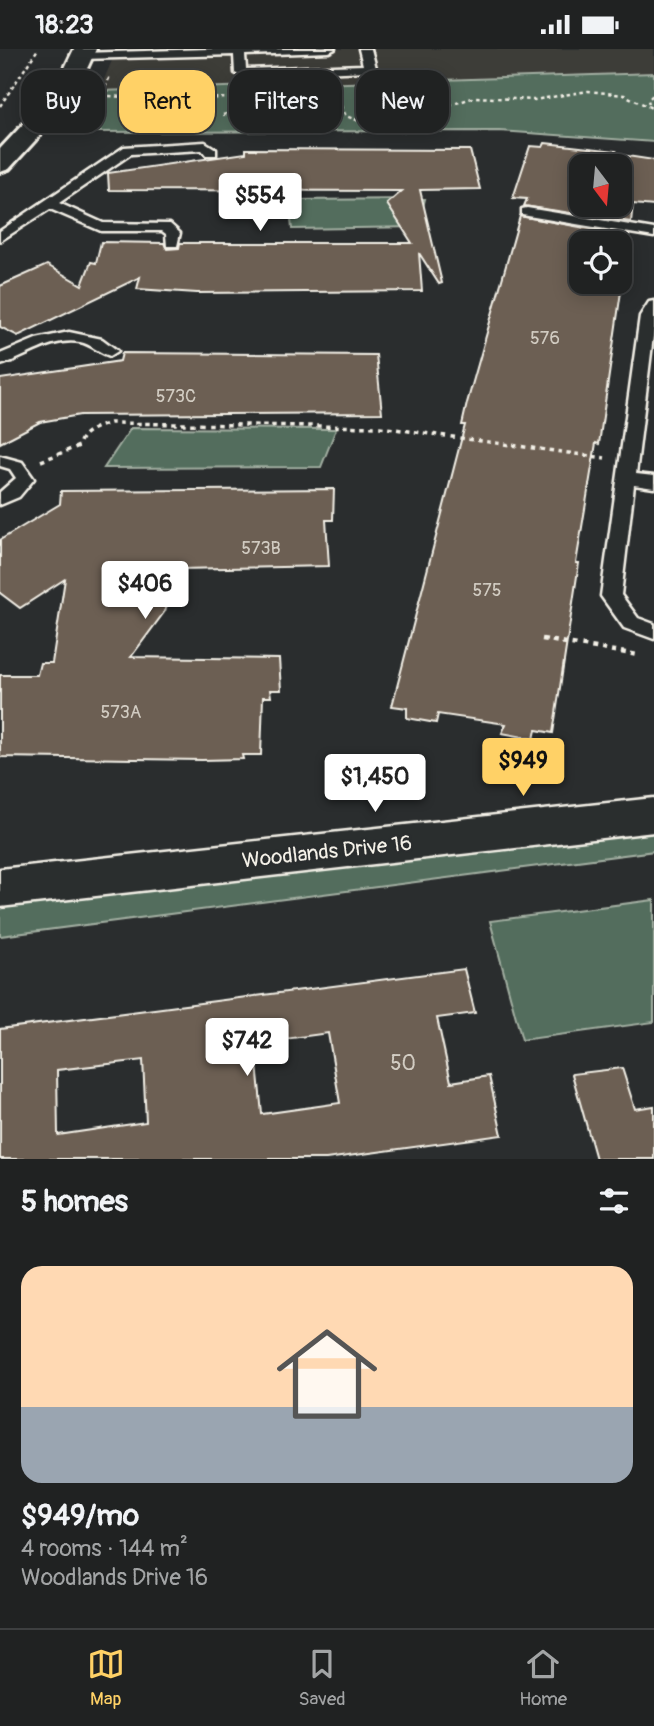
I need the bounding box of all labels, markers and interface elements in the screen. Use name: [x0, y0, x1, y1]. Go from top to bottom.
text: 18:23: [35, 9, 93, 41]
chip: Buy: [21, 70, 105, 133]
chip: Rent: [119, 70, 215, 133]
chip: Filters: [229, 70, 342, 133]
chip: New: [356, 70, 449, 133]
north arrow: [569, 154, 632, 217]
map controls: [569, 154, 632, 294]
pin: $554: [219, 173, 301, 233]
text: $554: [235, 181, 285, 210]
button: locate: [569, 231, 632, 294]
house number: 576: [530, 327, 560, 350]
house number: 573C: [156, 385, 196, 408]
house number: 573B: [241, 537, 281, 560]
pin: $406: [104, 561, 186, 621]
text: $406: [118, 569, 172, 598]
house number: 575: [472, 579, 502, 602]
house number: 573A: [100, 701, 142, 724]
pin: $949: [482, 739, 564, 798]
text: $949: [498, 746, 548, 775]
pin: $1,450: [318, 755, 432, 814]
text: $1,450: [341, 762, 409, 791]
street label: Woodlands Drive 16: [241, 830, 413, 874]
pin: $742: [206, 1019, 288, 1078]
text: $742: [222, 1026, 272, 1055]
house number: 50: [390, 1050, 416, 1077]
icon: filters: [595, 1182, 633, 1220]
text: 5 homes: [21, 1183, 128, 1220]
icon: home: [264, 1311, 390, 1437]
text: $949/mo: [21, 1497, 139, 1534]
text: 4 rooms · 144 m²: [21, 1534, 188, 1563]
text: Woodlands Drive 16: [21, 1563, 208, 1592]
tab: Map: [87, 1645, 125, 1711]
tab: Saved: [298, 1645, 346, 1711]
tab: Home: [519, 1645, 567, 1711]

